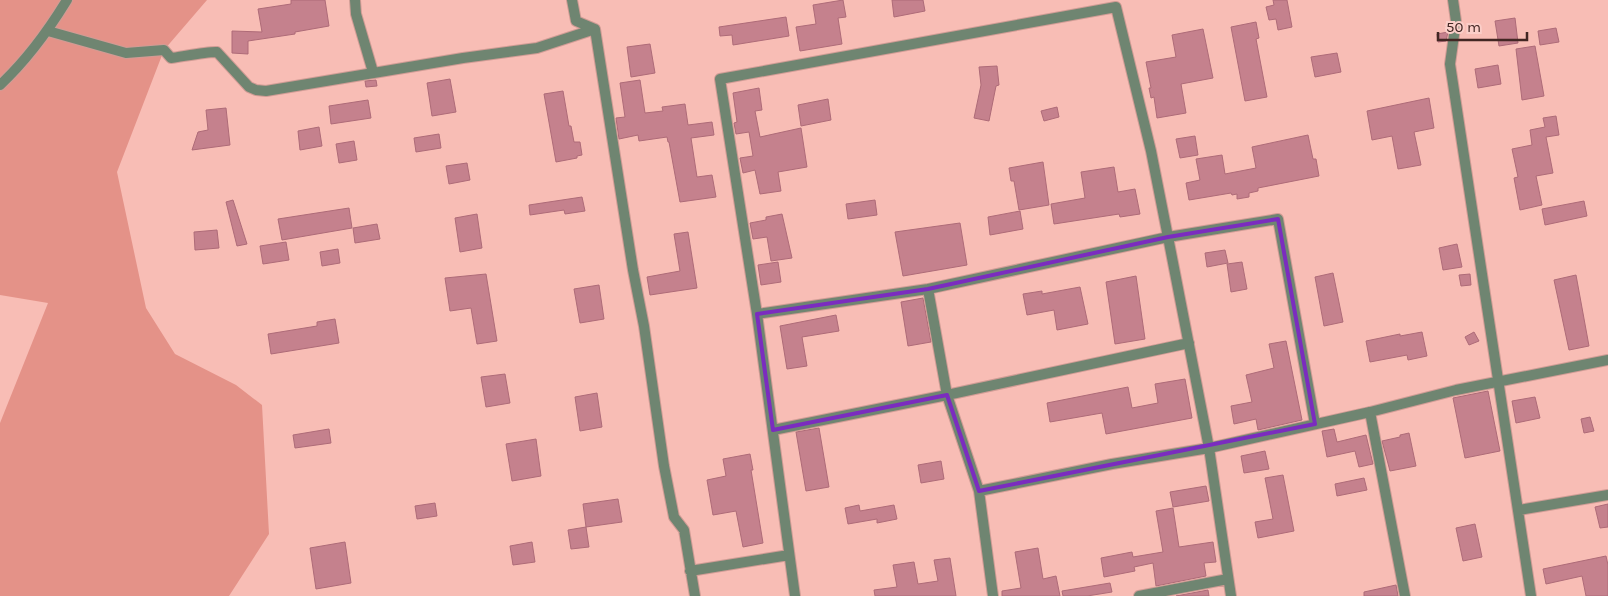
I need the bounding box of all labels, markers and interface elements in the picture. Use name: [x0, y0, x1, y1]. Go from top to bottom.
scale bar: [1438, 10, 1527, 42]
text: 50 m: [1446, 18, 1481, 36]

